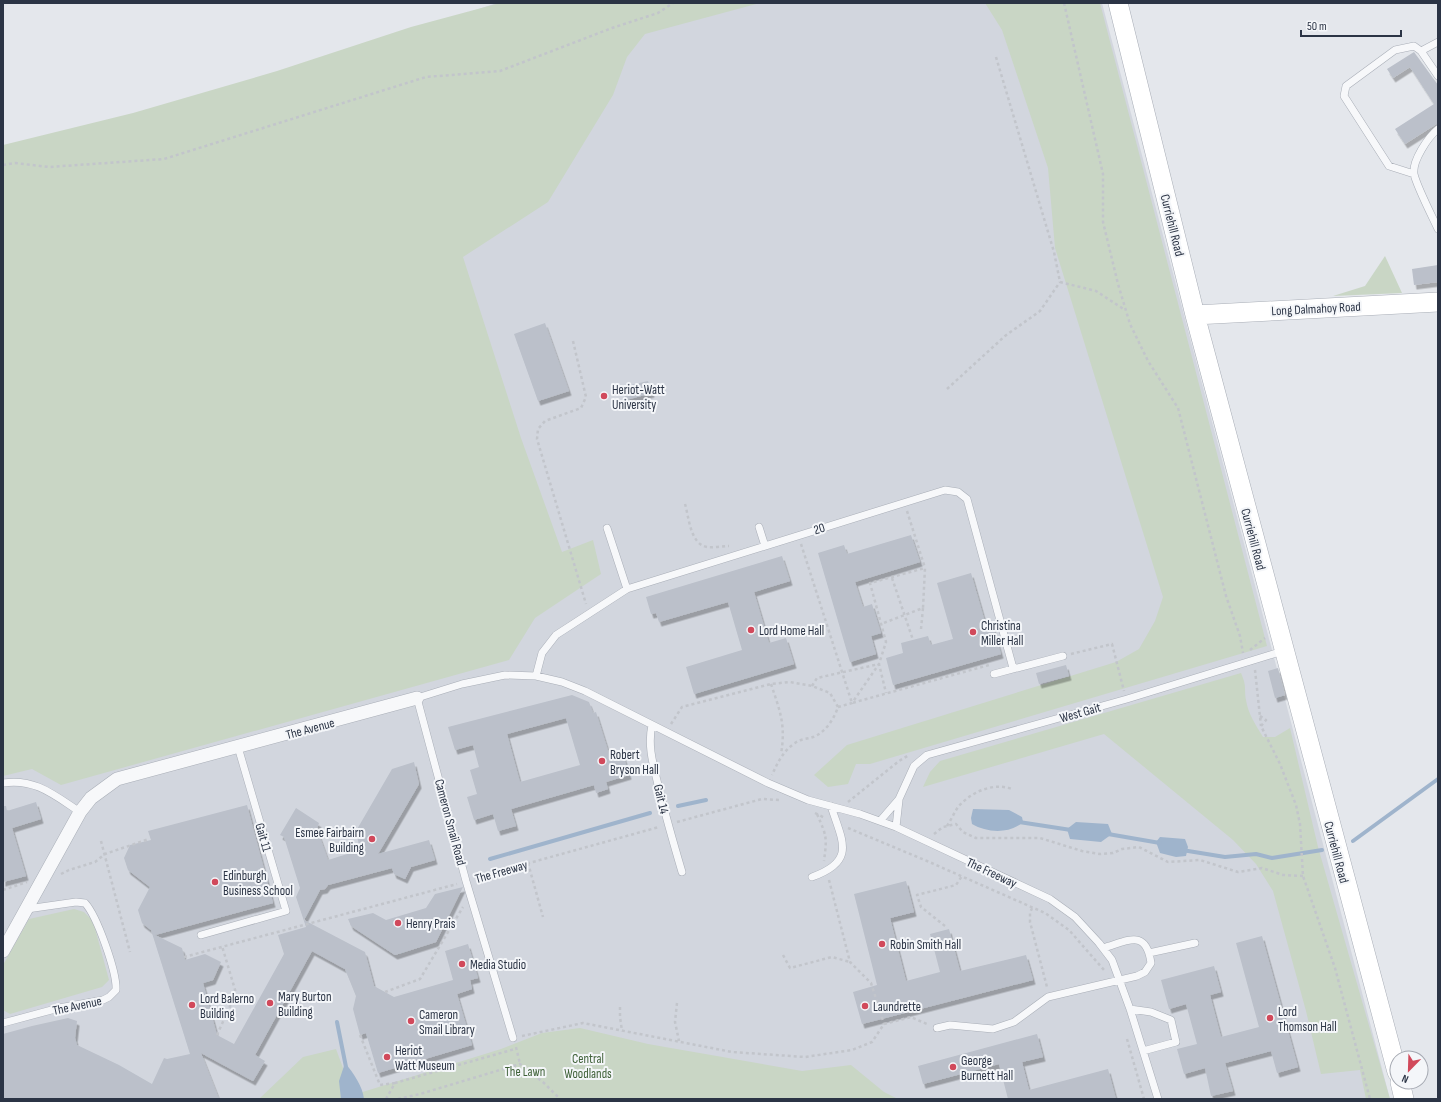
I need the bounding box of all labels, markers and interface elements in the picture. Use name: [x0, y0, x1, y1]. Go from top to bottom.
scale bar: [1301, 12, 1401, 38]
text: 50 m: [1307, 19, 1327, 34]
street label: Curriehill Road: [1157, 193, 1187, 258]
street label: Long Dalmahoy Road: [1271, 299, 1361, 319]
place label: Heriot-Watt University: [612, 382, 665, 413]
marker: Heriot-Watt University: [599, 391, 609, 401]
street label: Curriehill Road: [1237, 507, 1269, 572]
street label: 20: [812, 520, 827, 538]
place label: Christina Miller Hall: [981, 618, 1023, 649]
place label: Lord Home Hall: [759, 623, 824, 639]
marker: Lord Home Hall: [746, 625, 756, 635]
marker: Christina Miller Hall: [968, 627, 978, 637]
street label: West Gait: [1058, 699, 1103, 726]
street label: The Avenue: [284, 715, 336, 743]
place label: Robert Bryson Hall: [610, 747, 659, 778]
marker: Robert Bryson Hall: [597, 756, 607, 766]
street label: Cameron Smail Road: [431, 777, 469, 867]
street label: Gait 14: [650, 783, 672, 816]
street label: Curriehill Road: [1320, 820, 1352, 885]
street label: Gait 11: [251, 821, 275, 854]
place label: Esmee Fairbairn Building: [295, 825, 364, 856]
marker: Esmee Fairbairn Building: [367, 834, 377, 844]
street label: The Freeway: [964, 854, 1019, 892]
street label: The Freeway: [473, 857, 529, 887]
place label: Edinburgh Business School: [223, 868, 293, 899]
marker: Edinburgh Business School: [210, 877, 220, 887]
place label: Henry Prais: [406, 916, 456, 932]
marker: Henry Prais: [393, 918, 403, 928]
place label: Robin Smith Hall: [890, 937, 961, 953]
marker: Robin Smith Hall: [877, 939, 887, 949]
place label: Media Studio: [470, 957, 526, 973]
marker: Media Studio: [457, 959, 467, 969]
place label: Mary Burton Building: [278, 989, 332, 1020]
place label: Lord Balerno Building: [200, 991, 254, 1022]
street label: The Avenue: [51, 993, 103, 1019]
marker: Mary Burton Building: [265, 998, 275, 1008]
place label: Laundrette: [873, 999, 921, 1015]
marker: Lord Balerno Building: [187, 1000, 197, 1010]
marker: Laundrette: [860, 1001, 870, 1011]
place label: Lord Thomson Hall: [1278, 1004, 1337, 1035]
place label: Cameron Smail Library: [419, 1007, 475, 1038]
marker: Lord Thomson Hall: [1265, 1013, 1275, 1023]
marker: Cameron Smail Library: [406, 1016, 416, 1026]
place label: Heriot Watt Museum: [395, 1043, 455, 1074]
north arrow: [1389, 1050, 1429, 1090]
park label: Central Woodlands: [564, 1051, 612, 1082]
marker: Heriot Watt Museum: [382, 1052, 392, 1062]
place label: George Burnett Hall: [961, 1053, 1013, 1084]
marker: George Burnett Hall: [948, 1062, 958, 1072]
park label: The Lawn: [505, 1064, 545, 1080]
text: N: [1400, 1072, 1411, 1086]

